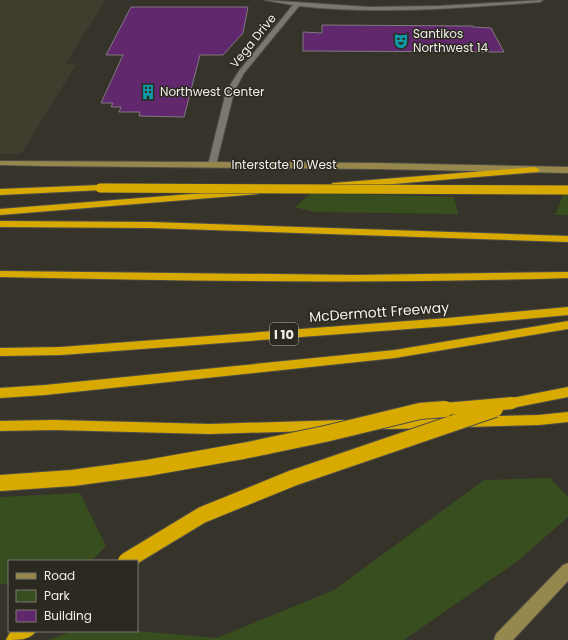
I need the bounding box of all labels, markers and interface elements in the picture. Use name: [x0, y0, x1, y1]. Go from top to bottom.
street label: Vega Drive: [226, 10, 280, 71]
place label: Santikos Northwest 14: [413, 25, 489, 56]
theatre icon: Santikos Northwest 14: [392, 32, 410, 50]
building icon: Northwest Center: [139, 83, 157, 101]
place label: Northwest Center: [160, 83, 265, 100]
street label: Interstate 10 West: [231, 156, 337, 173]
street label: McDermott Freeway: [308, 297, 450, 327]
road number: I 10: [270, 323, 298, 345]
legend: [8, 560, 138, 632]
text: Road: [44, 567, 75, 584]
text: Park: [44, 587, 71, 604]
text: Building: [44, 607, 92, 624]

